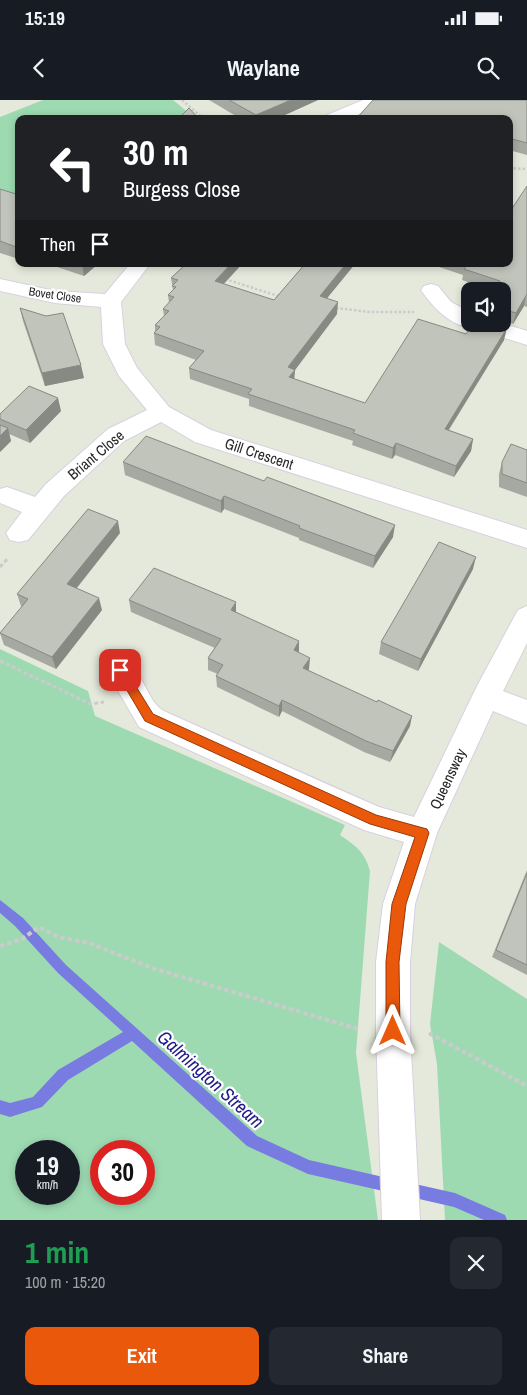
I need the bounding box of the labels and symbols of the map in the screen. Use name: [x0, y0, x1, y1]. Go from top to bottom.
street label: Bovet Close: [28, 283, 82, 307]
street label: Briant Close: [63, 425, 128, 484]
street label: Gill Crescent: [222, 433, 297, 475]
pin: [99, 649, 141, 691]
street label: Queensway: [424, 744, 471, 813]
position arrow: [366, 1004, 418, 1056]
water label: Galmington Stream: [152, 1024, 270, 1134]
speed limit sign: 30: [90, 1140, 155, 1205]

